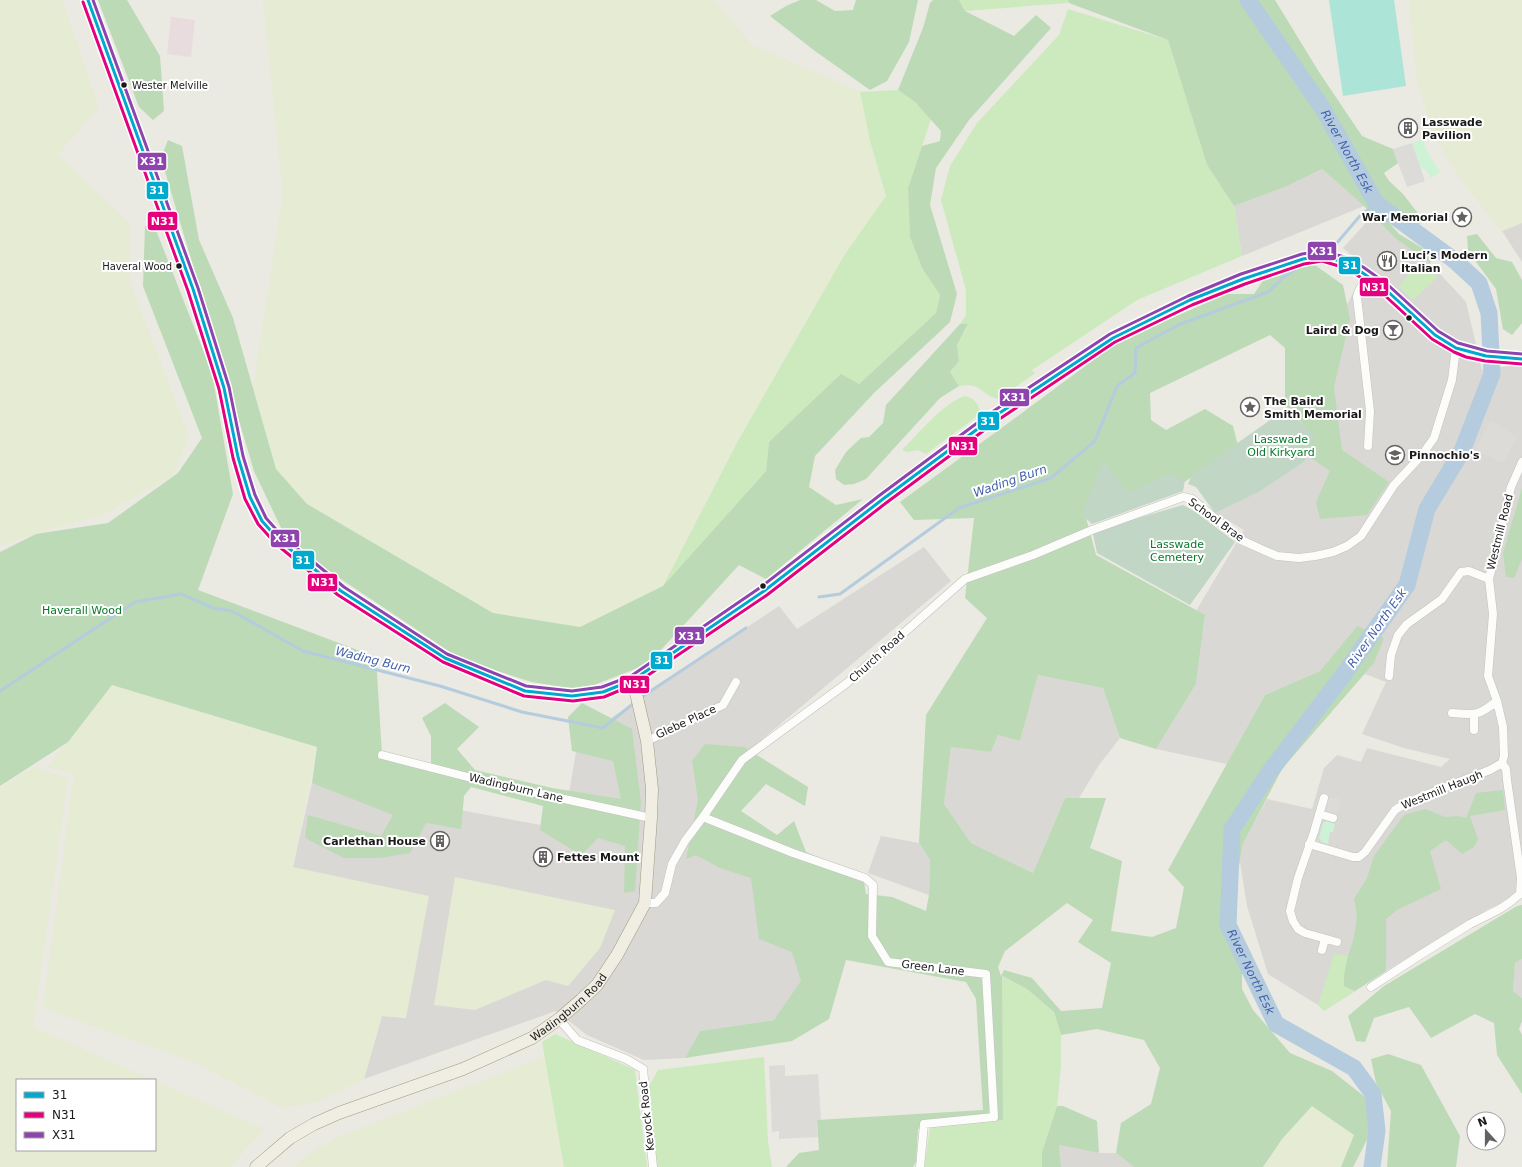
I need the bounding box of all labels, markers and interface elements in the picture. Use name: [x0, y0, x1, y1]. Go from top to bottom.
marker: Wester Melville: [119, 80, 129, 90]
place label: Wester Melville: [132, 80, 208, 91]
water label: River North Esk: [1318, 107, 1376, 196]
place label: Lasswade Pavilion: [1422, 116, 1482, 142]
building icon: Lasswade Pavilion: [1397, 117, 1419, 139]
line badge: X31: [137, 152, 167, 171]
text: X31: [140, 155, 164, 168]
line badge: 31: [146, 181, 169, 200]
text: 31: [149, 184, 165, 197]
place icon: War Memorial: [1451, 206, 1473, 228]
line badge: N31: [147, 211, 178, 231]
place label: War Memorial: [1362, 211, 1448, 224]
text: N31: [151, 215, 175, 228]
line badge: X31: [1307, 241, 1337, 261]
text: X31: [1310, 245, 1334, 258]
place label: Luci’s Modern Italian: [1401, 249, 1488, 275]
restaurant icon: Luci’s Modern Italian: [1376, 250, 1398, 272]
line badge: 31: [1338, 256, 1361, 275]
text: 31: [1342, 259, 1358, 272]
place label: Haveral Wood: [102, 261, 172, 272]
marker: Haveral Wood: [174, 261, 184, 271]
line badge: N31: [1359, 277, 1389, 297]
text: N31: [1362, 281, 1386, 294]
unlabelled marker: [1404, 313, 1414, 323]
bar icon: Laird & Dog: [1382, 319, 1404, 341]
place label: Laird & Dog: [1306, 324, 1379, 337]
line badge: X31: [999, 388, 1030, 407]
text: X31: [1002, 391, 1026, 404]
place label: The Baird Smith Memorial: [1264, 395, 1362, 421]
place icon: The Baird Smith Memorial: [1239, 396, 1261, 418]
line badge: 31: [977, 411, 1000, 431]
text: 31: [980, 415, 996, 428]
park label: Lasswade Old Kirkyard: [1247, 433, 1315, 459]
line badge: N31: [948, 436, 978, 456]
text: N31: [951, 440, 975, 453]
school or university icon: Pinnochio's: [1384, 444, 1406, 466]
place label: Pinnochio's: [1409, 449, 1480, 462]
water label: Wading Burn: [971, 462, 1049, 500]
street label: Westmill Road: [1484, 493, 1516, 571]
street label: School Brae: [1186, 495, 1247, 545]
line badge: X31: [270, 529, 300, 548]
text: X31: [273, 532, 297, 545]
park label: Lasswade Cemetery: [1150, 538, 1205, 564]
line badge: 31: [292, 550, 315, 570]
text: 31: [295, 554, 311, 567]
line badge: N31: [307, 573, 338, 592]
text: N31: [311, 576, 335, 589]
unlabelled marker: [758, 581, 768, 591]
water label: River North Esk: [1345, 585, 1410, 670]
park label: Haverall Wood: [42, 604, 122, 617]
line badge: X31: [674, 626, 705, 645]
street label: Church Road: [847, 629, 907, 685]
text: X31: [678, 630, 702, 643]
water label: Wading Burn: [334, 644, 412, 676]
line badge: 31: [650, 651, 673, 670]
text: 31: [654, 654, 670, 667]
line badge: N31: [619, 675, 650, 694]
text: N31: [623, 678, 647, 691]
street label: Glebe Place: [654, 702, 718, 742]
street label: Westmill Haugh: [1400, 768, 1484, 812]
street label: Wadingburn Lane: [468, 771, 565, 805]
building icon: Carlethan House: [429, 830, 451, 852]
place label: Carlethan House: [323, 835, 426, 848]
building icon: Fettes Mount: [532, 846, 554, 868]
place label: Fettes Mount: [557, 851, 639, 864]
water label: River North Esk: [1224, 927, 1278, 1018]
street label: Green Lane: [901, 958, 965, 978]
street label: Wadingburn Road: [528, 971, 609, 1044]
legend: [16, 1079, 156, 1151]
street label: Kevock Road: [637, 1080, 657, 1152]
text: 31: [52, 1088, 67, 1102]
text: N31: [52, 1108, 76, 1122]
north arrow: [1466, 1111, 1506, 1151]
text: N: [1476, 1114, 1489, 1130]
text: X31: [52, 1128, 76, 1142]

